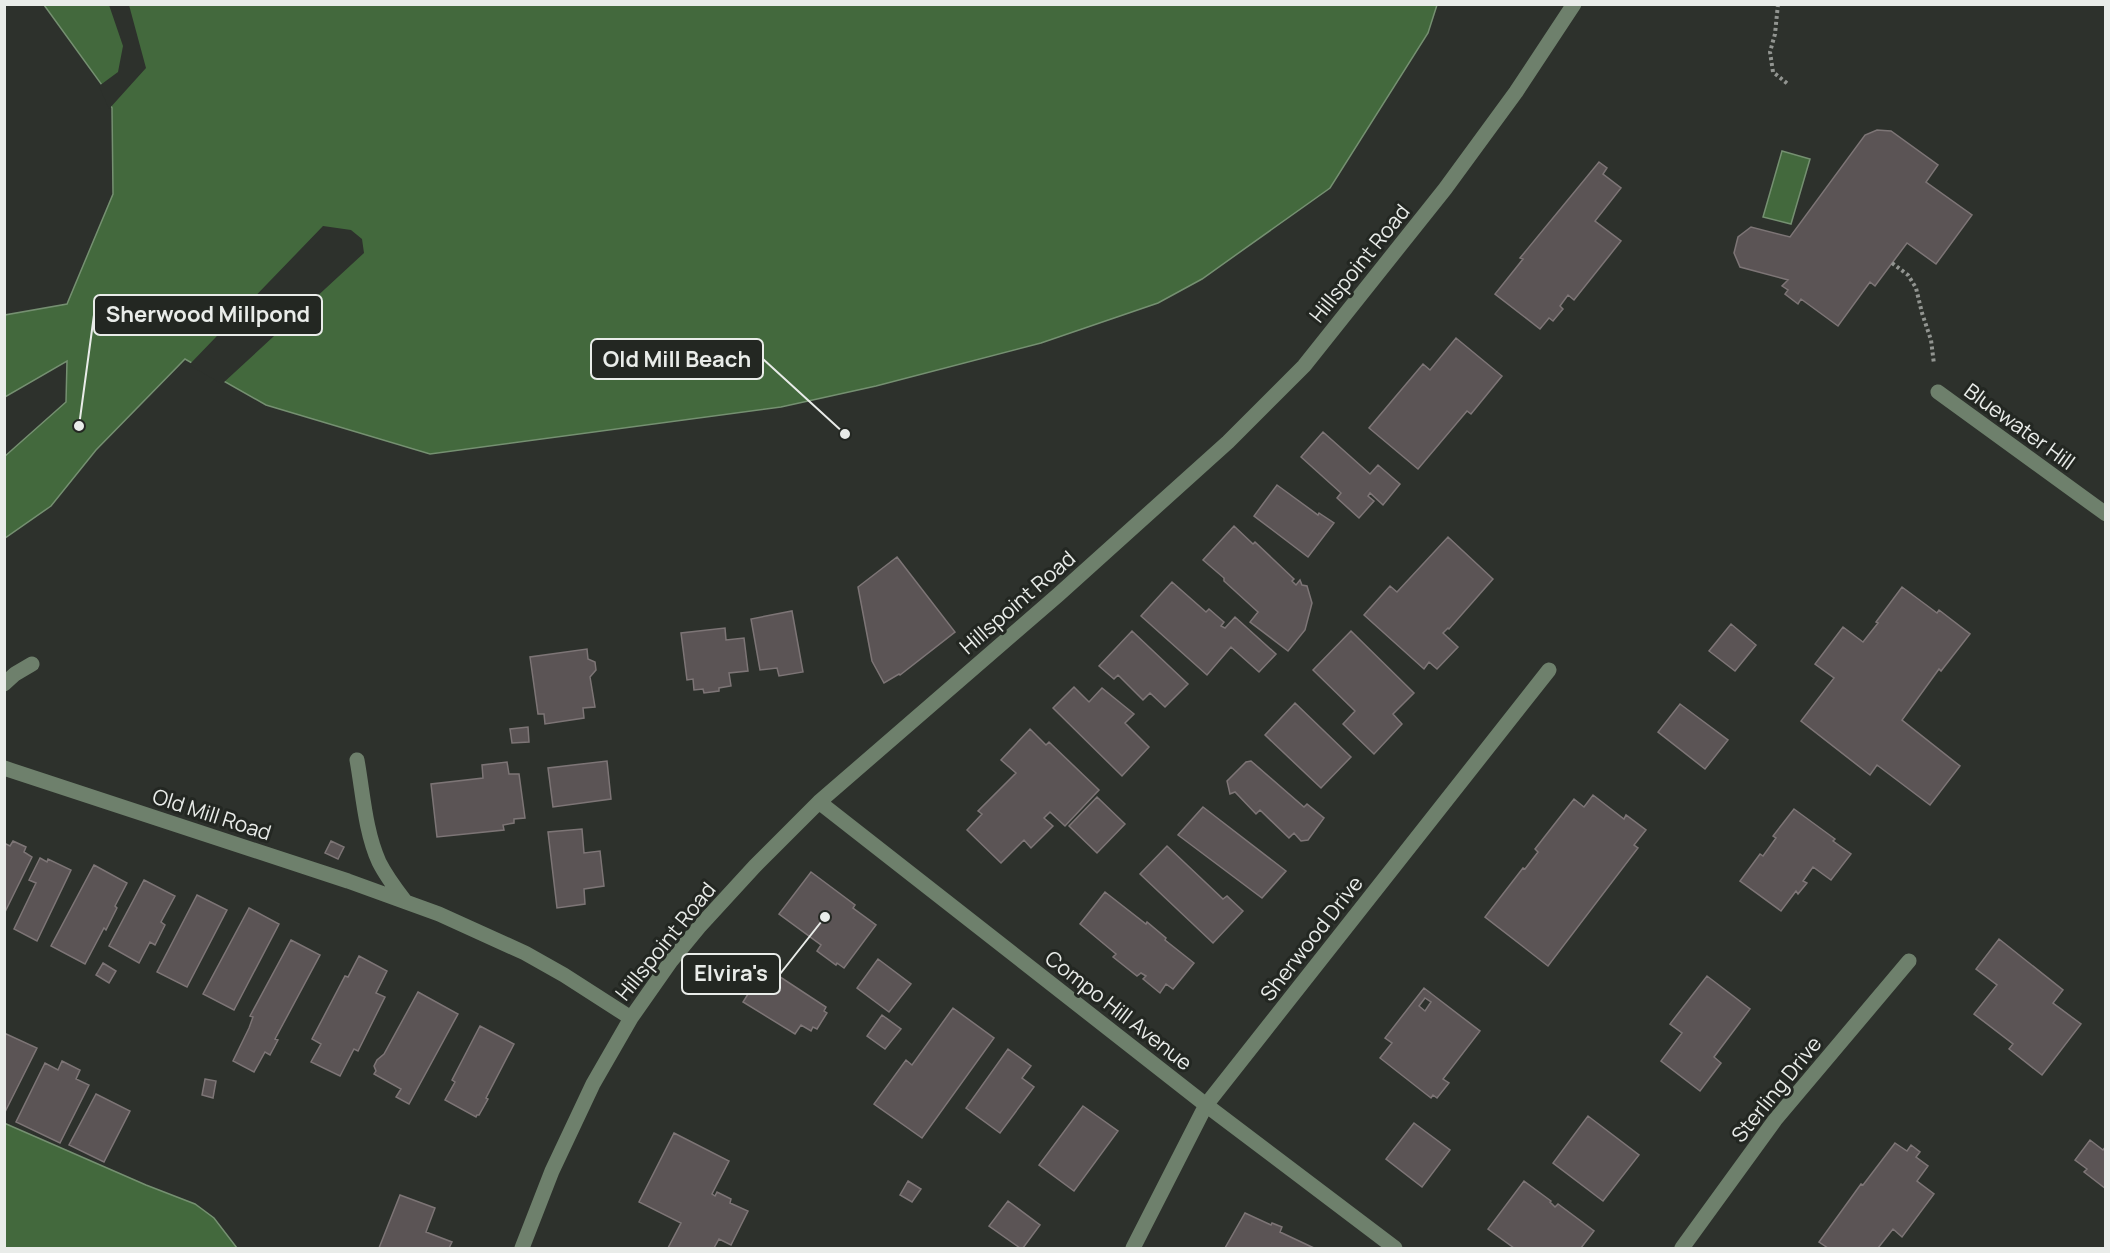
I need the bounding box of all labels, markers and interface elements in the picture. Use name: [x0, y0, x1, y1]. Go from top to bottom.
street label: Hillspoint Road: [1303, 198, 1415, 328]
callout: Sherwood Millpond: [94, 295, 322, 335]
text: Sherwood Millpond: [106, 299, 310, 329]
callout: Old Mill Beach: [591, 339, 763, 379]
text: Old Mill Beach: [603, 344, 751, 374]
street label: Bluewater Hill: [1959, 376, 2081, 476]
street label: Hillspoint Road: [953, 544, 1081, 660]
street label: Old Mill Road: [149, 782, 275, 846]
street label: Sherwood Drive: [1253, 870, 1369, 1006]
street label: Hillspoint Road: [609, 876, 721, 1006]
street label: Compo Hill Avenue: [1040, 944, 1198, 1076]
callout: Elvira's: [682, 954, 780, 994]
text: Elvira's: [694, 958, 768, 988]
street label: Sterling Drive: [1725, 1030, 1827, 1148]

